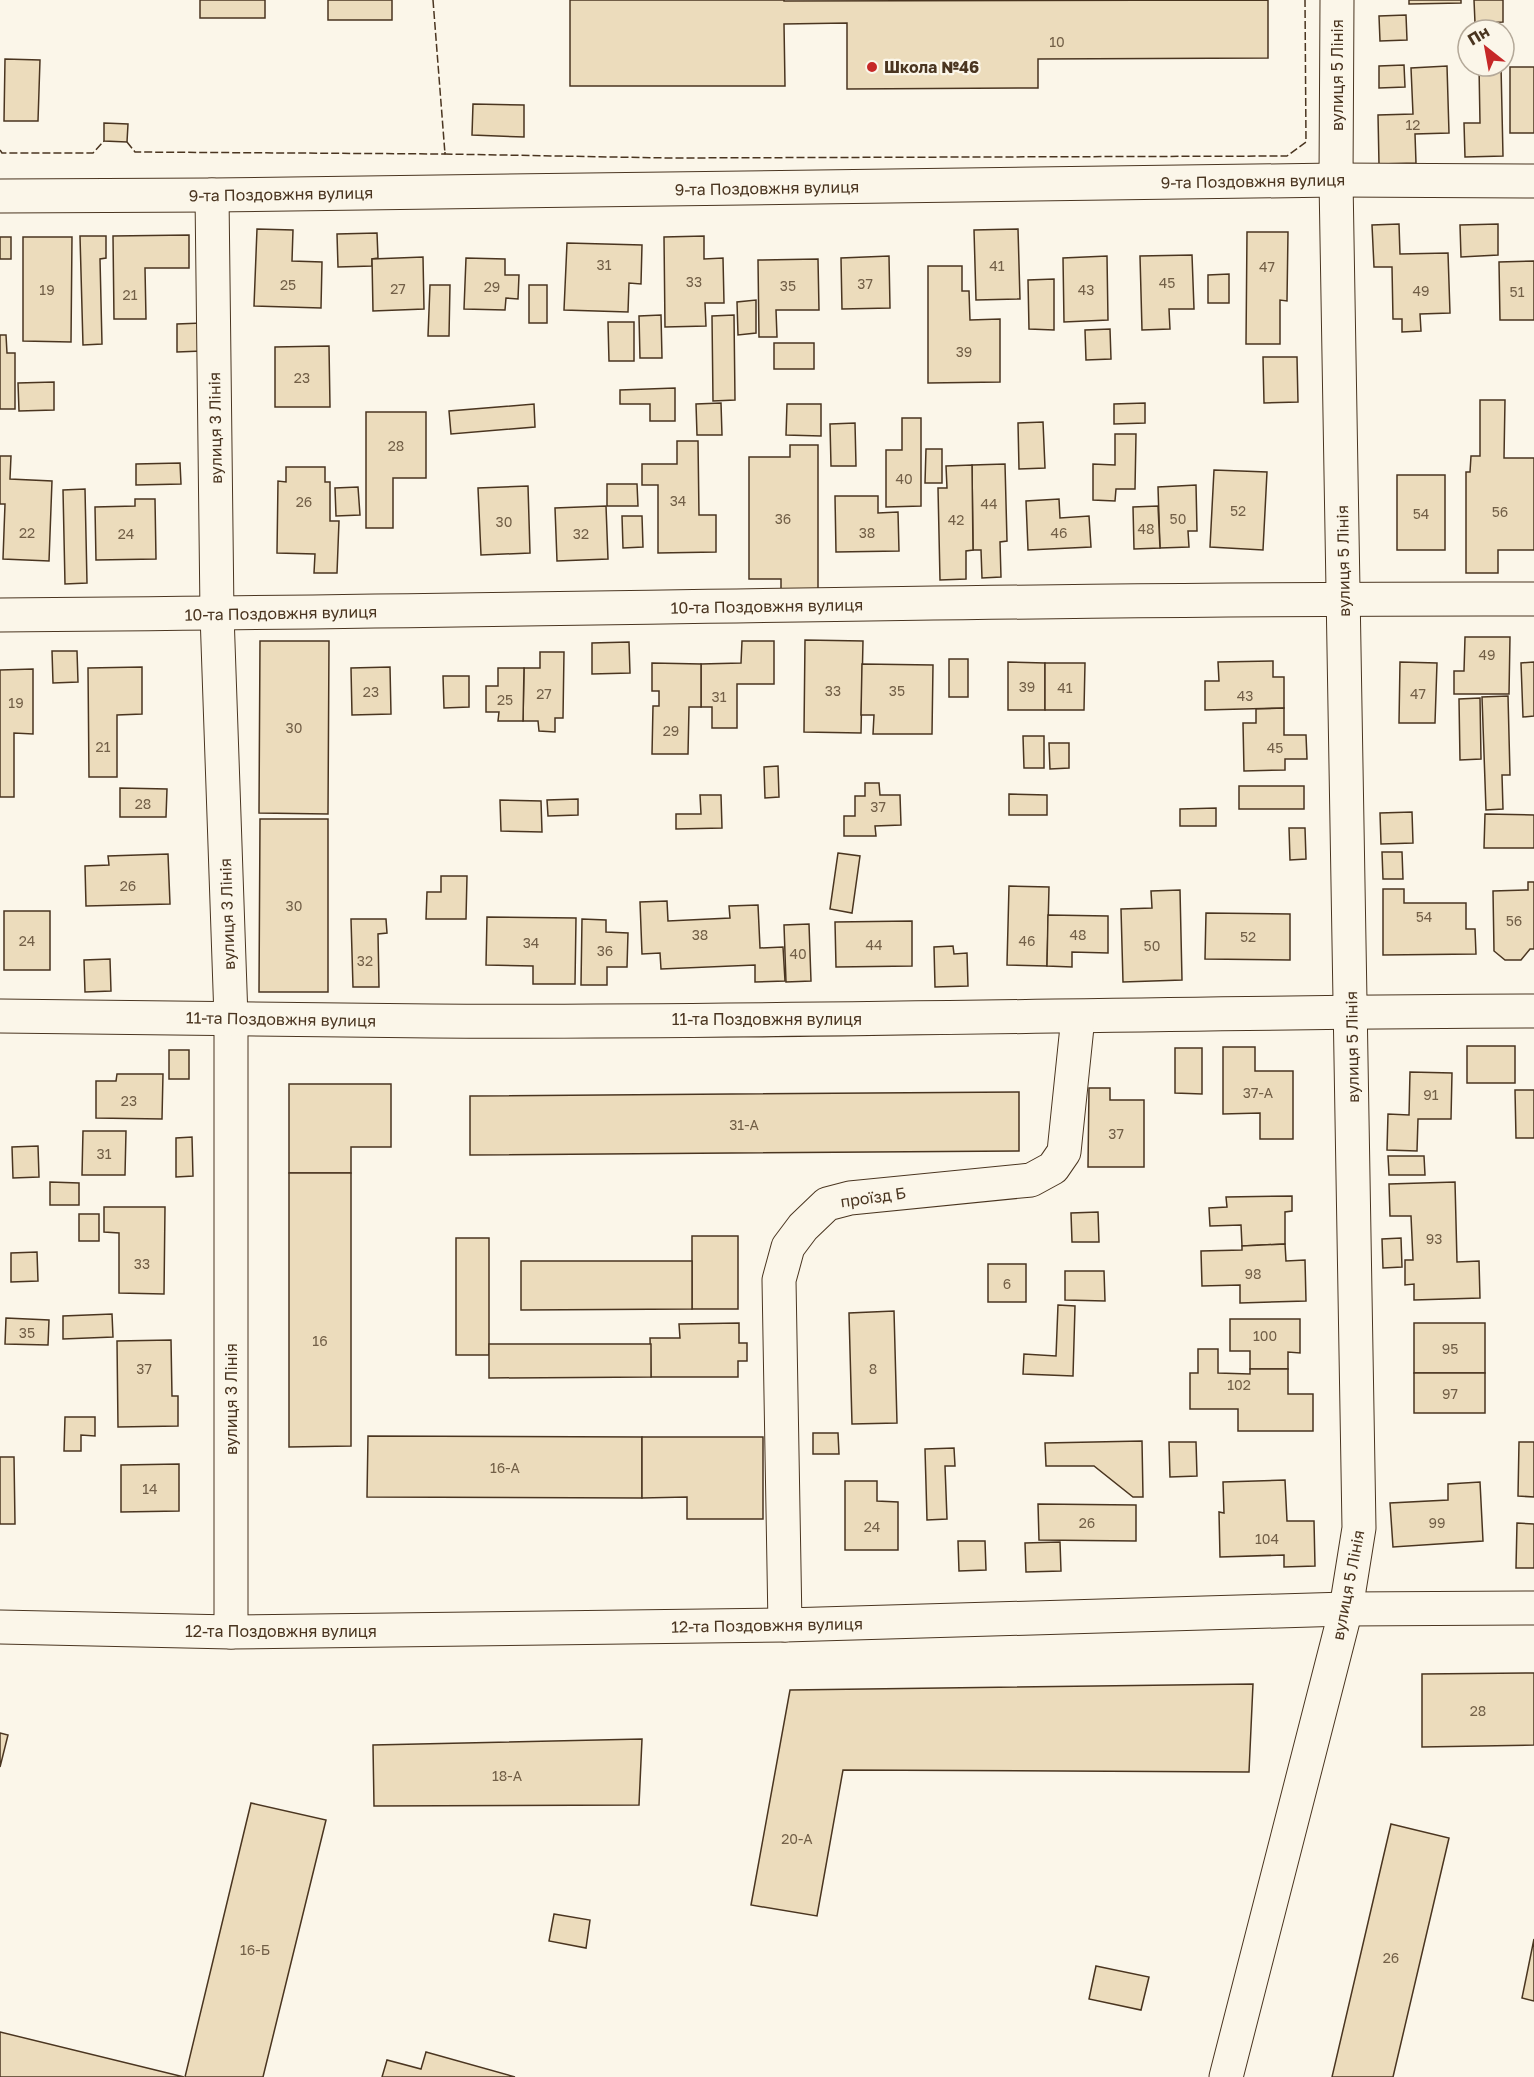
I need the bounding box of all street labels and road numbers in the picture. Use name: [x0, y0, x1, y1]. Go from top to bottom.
street label: вулиця 5 Лінія: [1327, 19, 1347, 131]
street label: 9-та Поздовжня вулиця: [1161, 169, 1345, 193]
street label: 9-та Поздовжня вулиця: [675, 176, 859, 200]
street label: 9-та Поздовжня вулиця: [189, 182, 373, 206]
street label: вулиця 3 Лінія: [204, 372, 226, 484]
street label: вулиця 5 Лінія: [1332, 505, 1354, 617]
street label: 10-та Поздовжня вулиця: [671, 594, 863, 618]
street label: 10-та Поздовжня вулиця: [185, 601, 377, 625]
street label: вулиця 3 Лінія: [215, 858, 239, 970]
street label: вулиця 5 Лінія: [1341, 991, 1363, 1103]
street label: 11-та Поздовжня вулиця: [186, 1007, 376, 1031]
street label: 11-та Поздовжня вулиця: [672, 1009, 862, 1029]
street label: проїзд Б: [839, 1183, 907, 1211]
street label: вулиця 3 Лінія: [221, 1343, 241, 1455]
street label: вулиця 5 Лінія: [1328, 1528, 1368, 1642]
street label: 12-та Поздовжня вулиця: [671, 1613, 863, 1637]
street label: 12-та Поздовжня вулиця: [185, 1621, 377, 1641]

